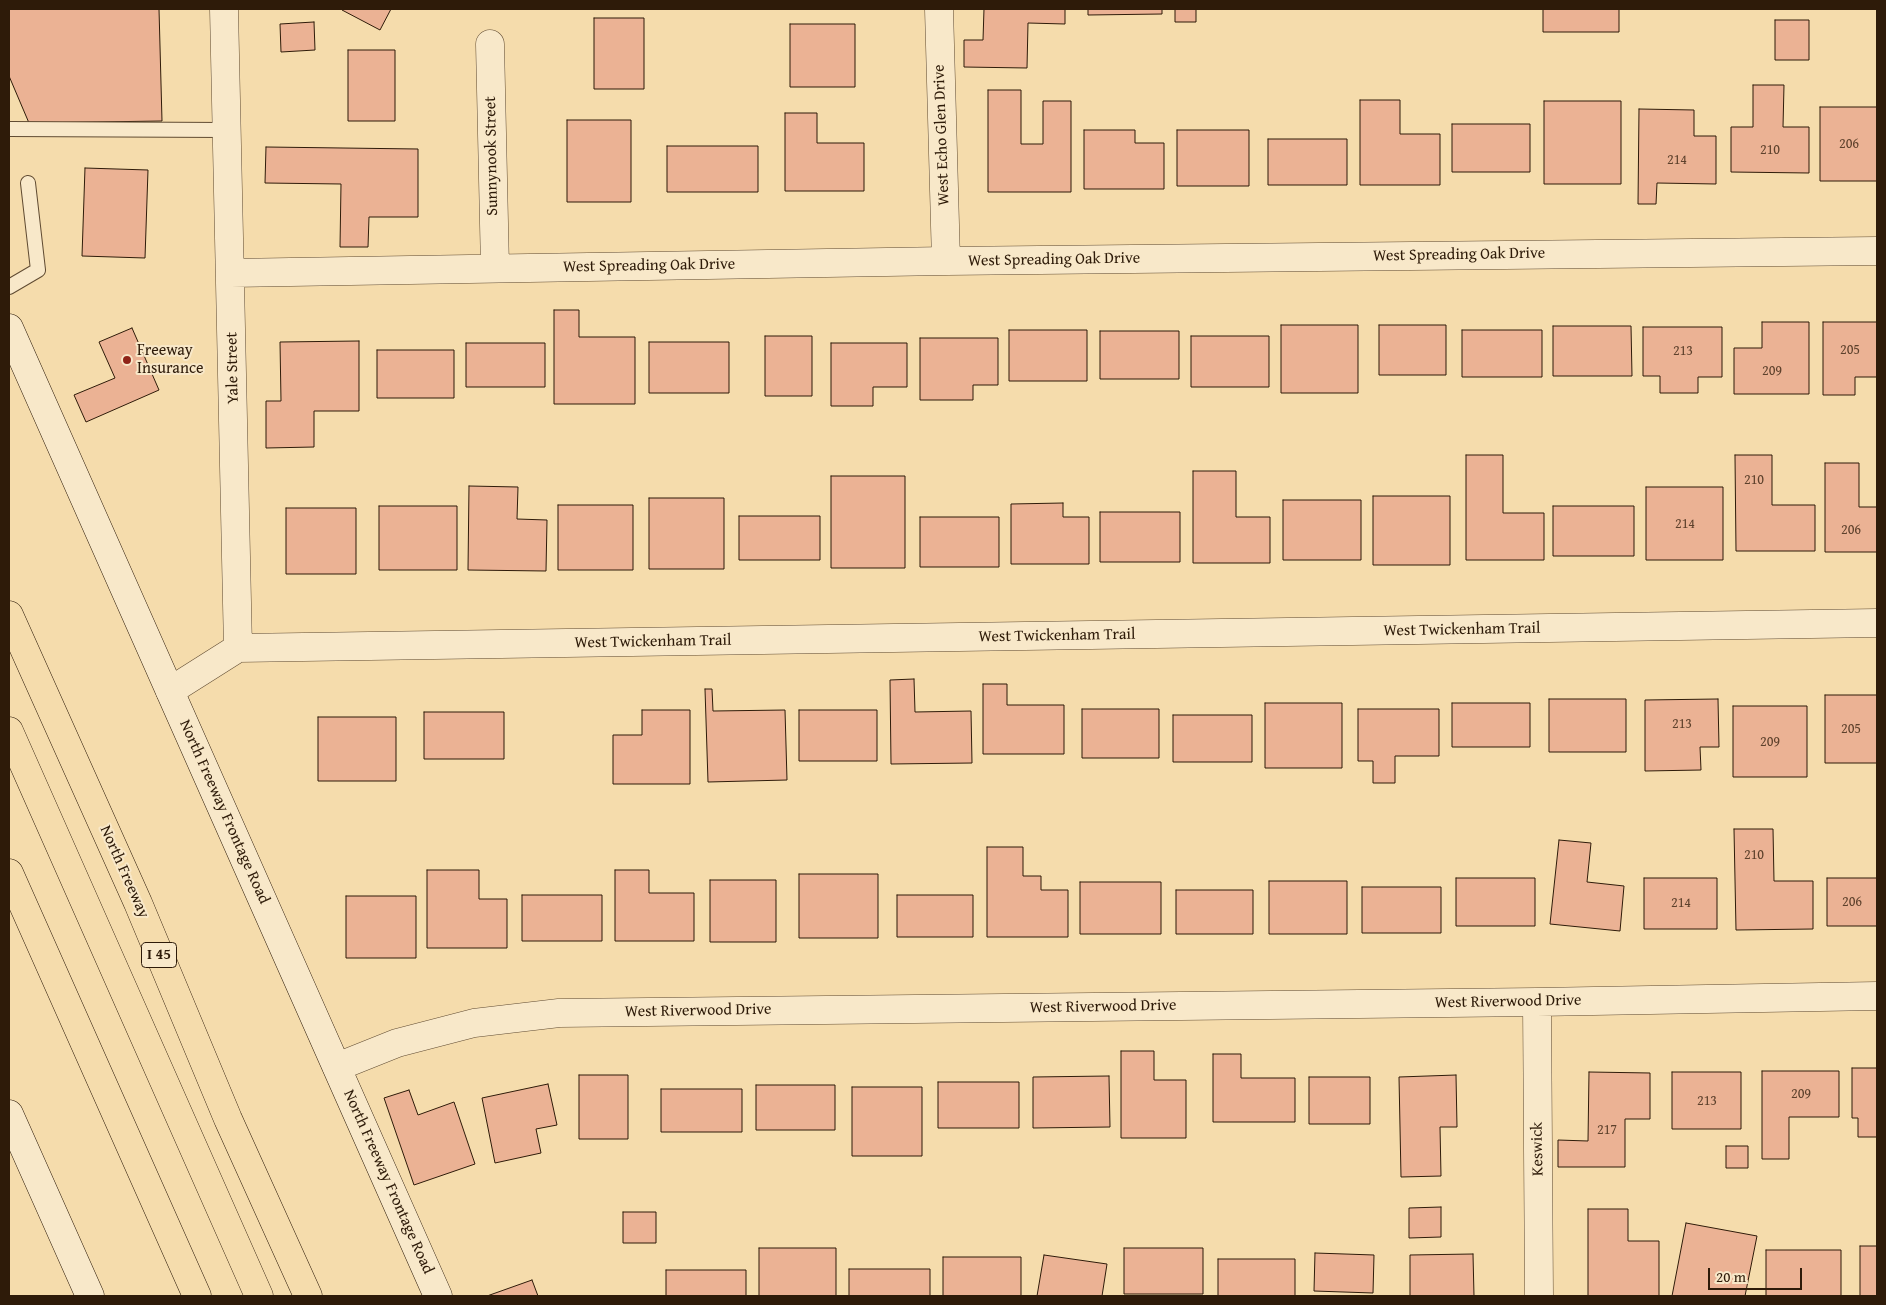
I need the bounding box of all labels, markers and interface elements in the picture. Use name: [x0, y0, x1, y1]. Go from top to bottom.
street label: West Echo Glen Drive: [930, 64, 954, 206]
street label: Sunnynook Street: [481, 96, 503, 216]
house number: 206: [1839, 136, 1859, 152]
house number: 210: [1760, 142, 1780, 158]
house number: 214: [1667, 152, 1687, 168]
street label: West Spreading Oak Drive: [1373, 244, 1545, 266]
street label: West Spreading Oak Drive: [968, 249, 1140, 271]
street label: West Spreading Oak Drive: [563, 255, 735, 277]
street label: Yale Street: [223, 332, 243, 404]
place label: Freeway Insurance: [137, 341, 204, 379]
house number: 205: [1840, 342, 1860, 358]
house number: 213: [1673, 343, 1693, 359]
marker: Freeway Insurance: [121, 354, 133, 366]
house number: 209: [1762, 363, 1782, 379]
house number: 210: [1744, 472, 1764, 488]
house number: 214: [1675, 516, 1695, 532]
house number: 206: [1841, 522, 1861, 538]
street label: West Twickenham Trail: [1383, 619, 1541, 641]
street label: West Twickenham Trail: [978, 625, 1136, 647]
street label: West Twickenham Trail: [574, 631, 732, 653]
house number: 213: [1672, 716, 1692, 732]
street label: North Freeway Frontage Road: [175, 717, 273, 907]
house number: 205: [1841, 721, 1861, 737]
house number: 209: [1760, 734, 1780, 750]
street label: North Freeway: [95, 823, 153, 921]
house number: 210: [1744, 847, 1764, 863]
house number: 206: [1842, 894, 1862, 910]
house number: 214: [1671, 895, 1691, 911]
road number: I 45: [142, 942, 176, 968]
street label: West Riverwood Drive: [1434, 991, 1582, 1013]
street label: West Riverwood Drive: [1029, 996, 1177, 1018]
street label: West Riverwood Drive: [624, 1000, 772, 1022]
house number: 209: [1791, 1086, 1811, 1102]
street label: North Freeway Frontage Road: [339, 1087, 437, 1277]
house number: 213: [1697, 1093, 1717, 1109]
street label: Keswick: [1528, 1122, 1548, 1176]
house number: 217: [1597, 1122, 1617, 1138]
scale bar: [1711, 1258, 1805, 1290]
text: 20 m: [1716, 1266, 1746, 1287]

